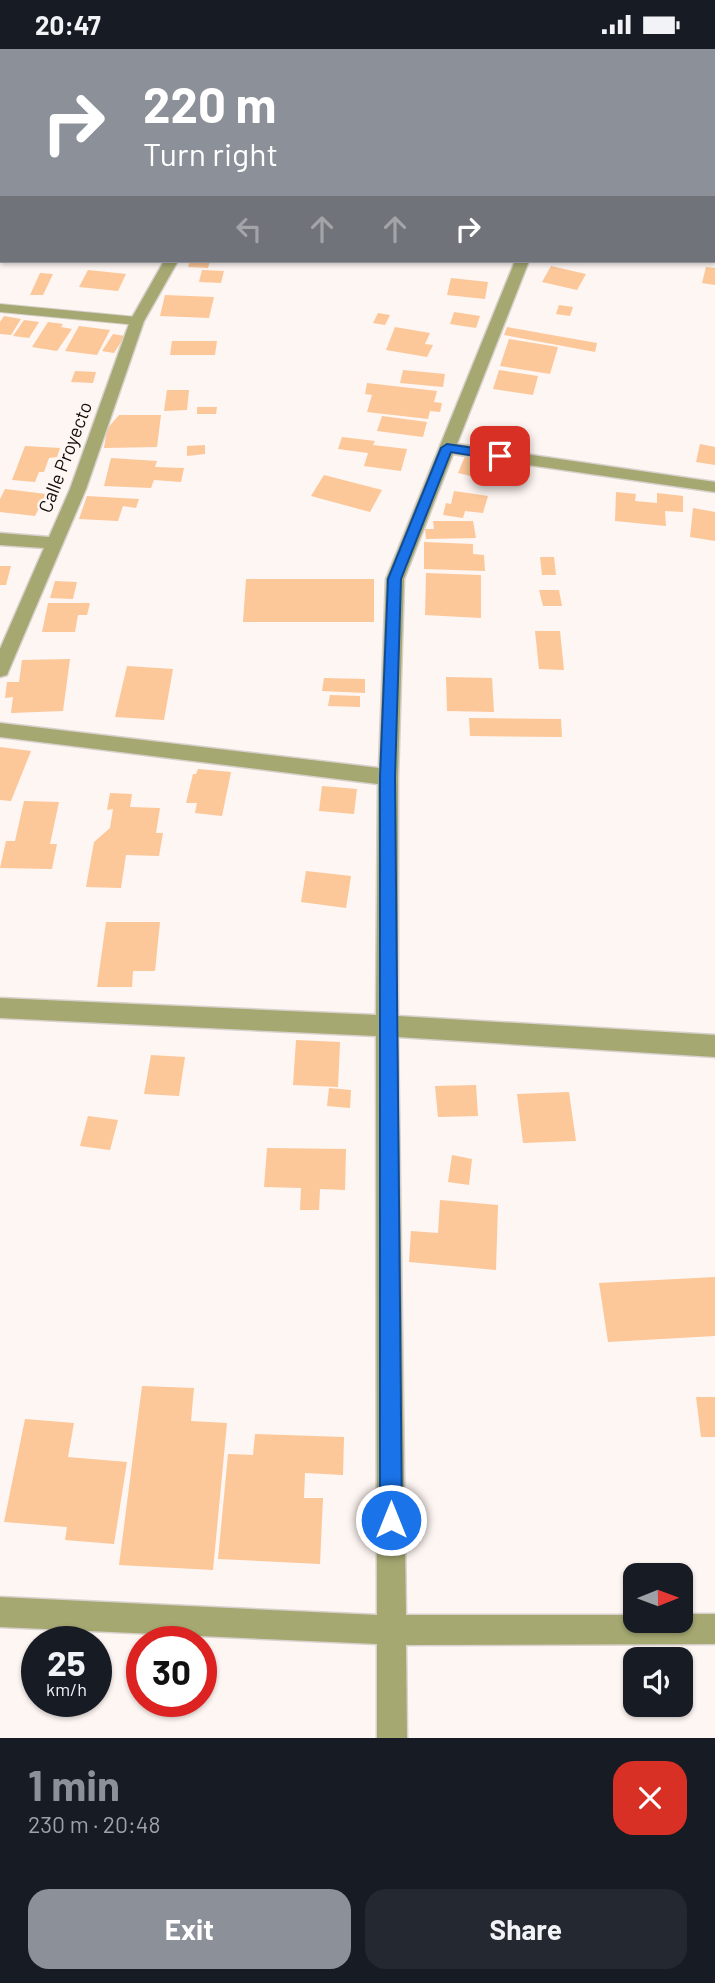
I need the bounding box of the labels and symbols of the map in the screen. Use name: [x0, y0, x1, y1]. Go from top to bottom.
street label: Calle Proyecto: [33, 398, 96, 516]
pin: [470, 426, 530, 486]
position arrow: [354, 1483, 428, 1557]
north arrow: [623, 1563, 693, 1633]
speed limit sign: 30: [126, 1626, 217, 1717]

